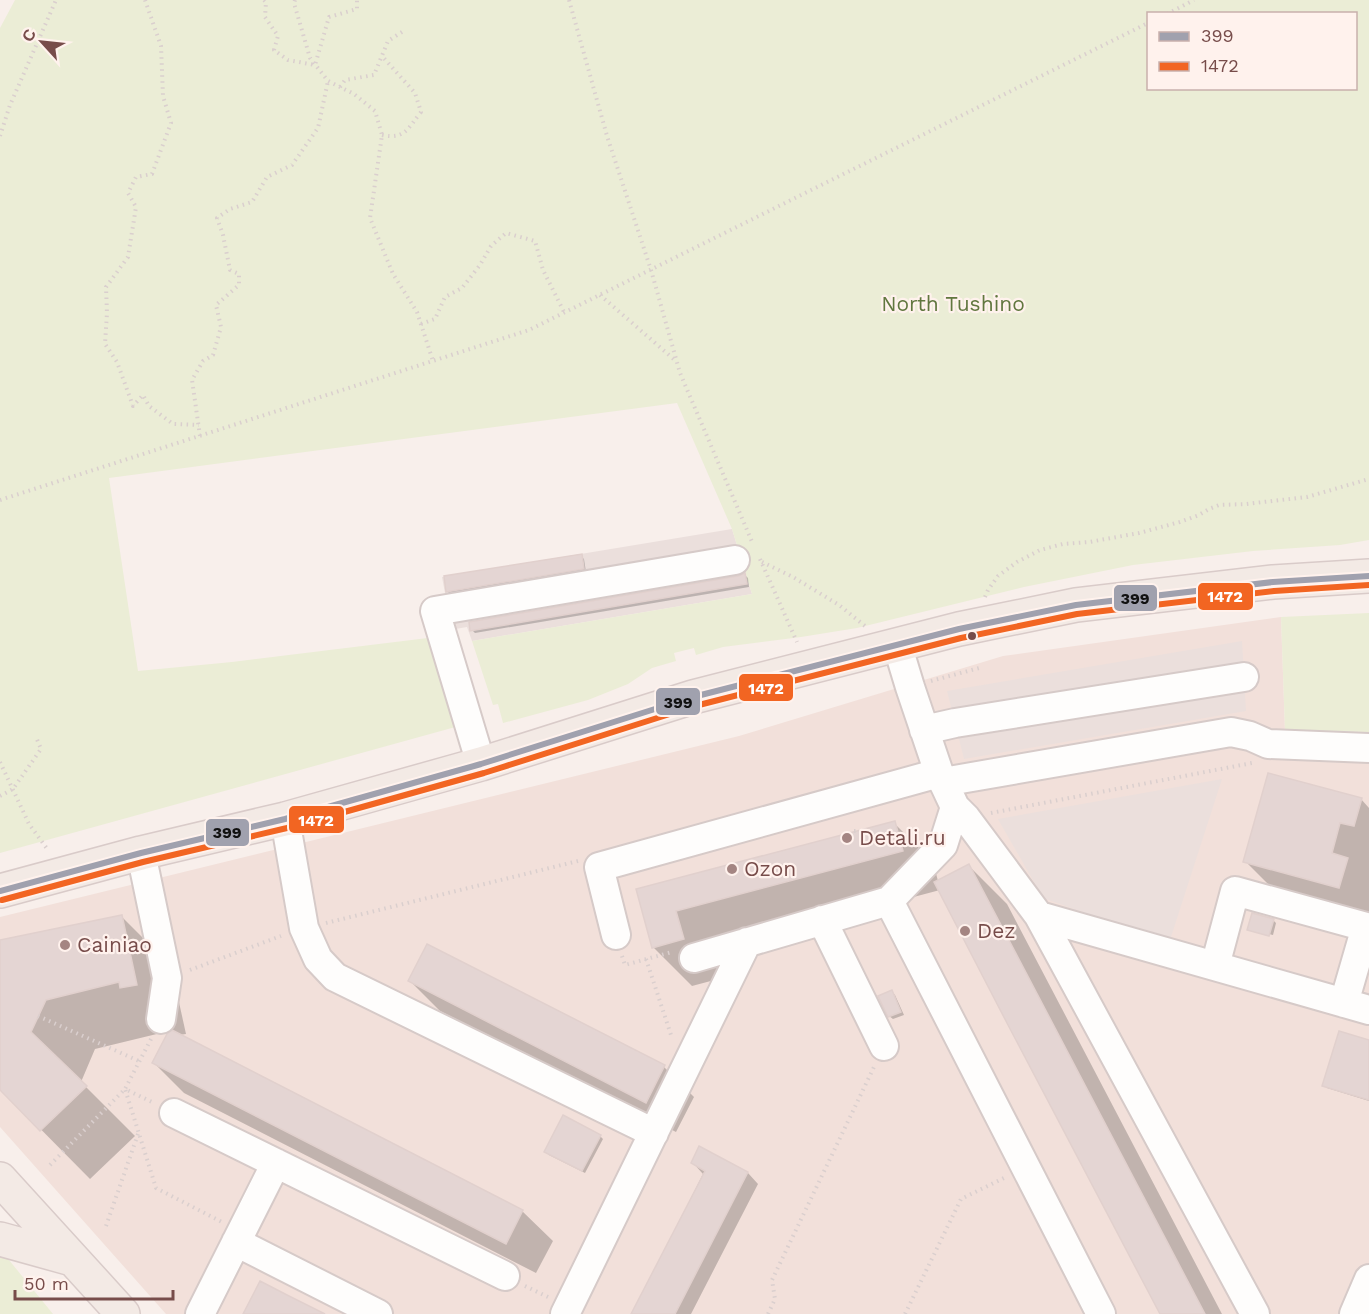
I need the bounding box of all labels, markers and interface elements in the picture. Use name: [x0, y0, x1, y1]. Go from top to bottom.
north arrow: [12, 12, 72, 72]
legend: [1147, 12, 1357, 90]
text: 399: [1201, 25, 1234, 46]
text: С: [18, 26, 40, 45]
text: 1472: [1201, 55, 1239, 76]
park label: North Tushino: [881, 291, 1025, 316]
line badge: 1472: [1197, 582, 1254, 611]
line badge: 399: [1113, 584, 1158, 612]
text: 1472: [1207, 587, 1243, 606]
text: 399: [1120, 589, 1150, 608]
unlabelled marker: [966, 630, 978, 642]
line badge: 1472: [738, 673, 794, 702]
text: 1472: [748, 679, 784, 698]
line badge: 399: [655, 687, 701, 716]
text: 399: [663, 693, 693, 712]
line badge: 1472: [288, 805, 345, 834]
text: 1472: [298, 811, 334, 830]
line badge: 399: [205, 818, 250, 847]
text: 399: [212, 823, 242, 842]
place label: Detali.ru: [859, 825, 946, 850]
marker: Detali.ru: [840, 831, 854, 845]
place label: Ozon: [744, 856, 796, 881]
marker: Ozon: [725, 862, 739, 876]
place label: Dez: [977, 918, 1015, 943]
marker: Dez: [958, 924, 972, 938]
place label: Cainiao: [77, 932, 152, 957]
marker: Cainiao: [58, 938, 72, 952]
scale bar: [15, 1263, 172, 1301]
text: 50 m: [24, 1273, 69, 1294]

